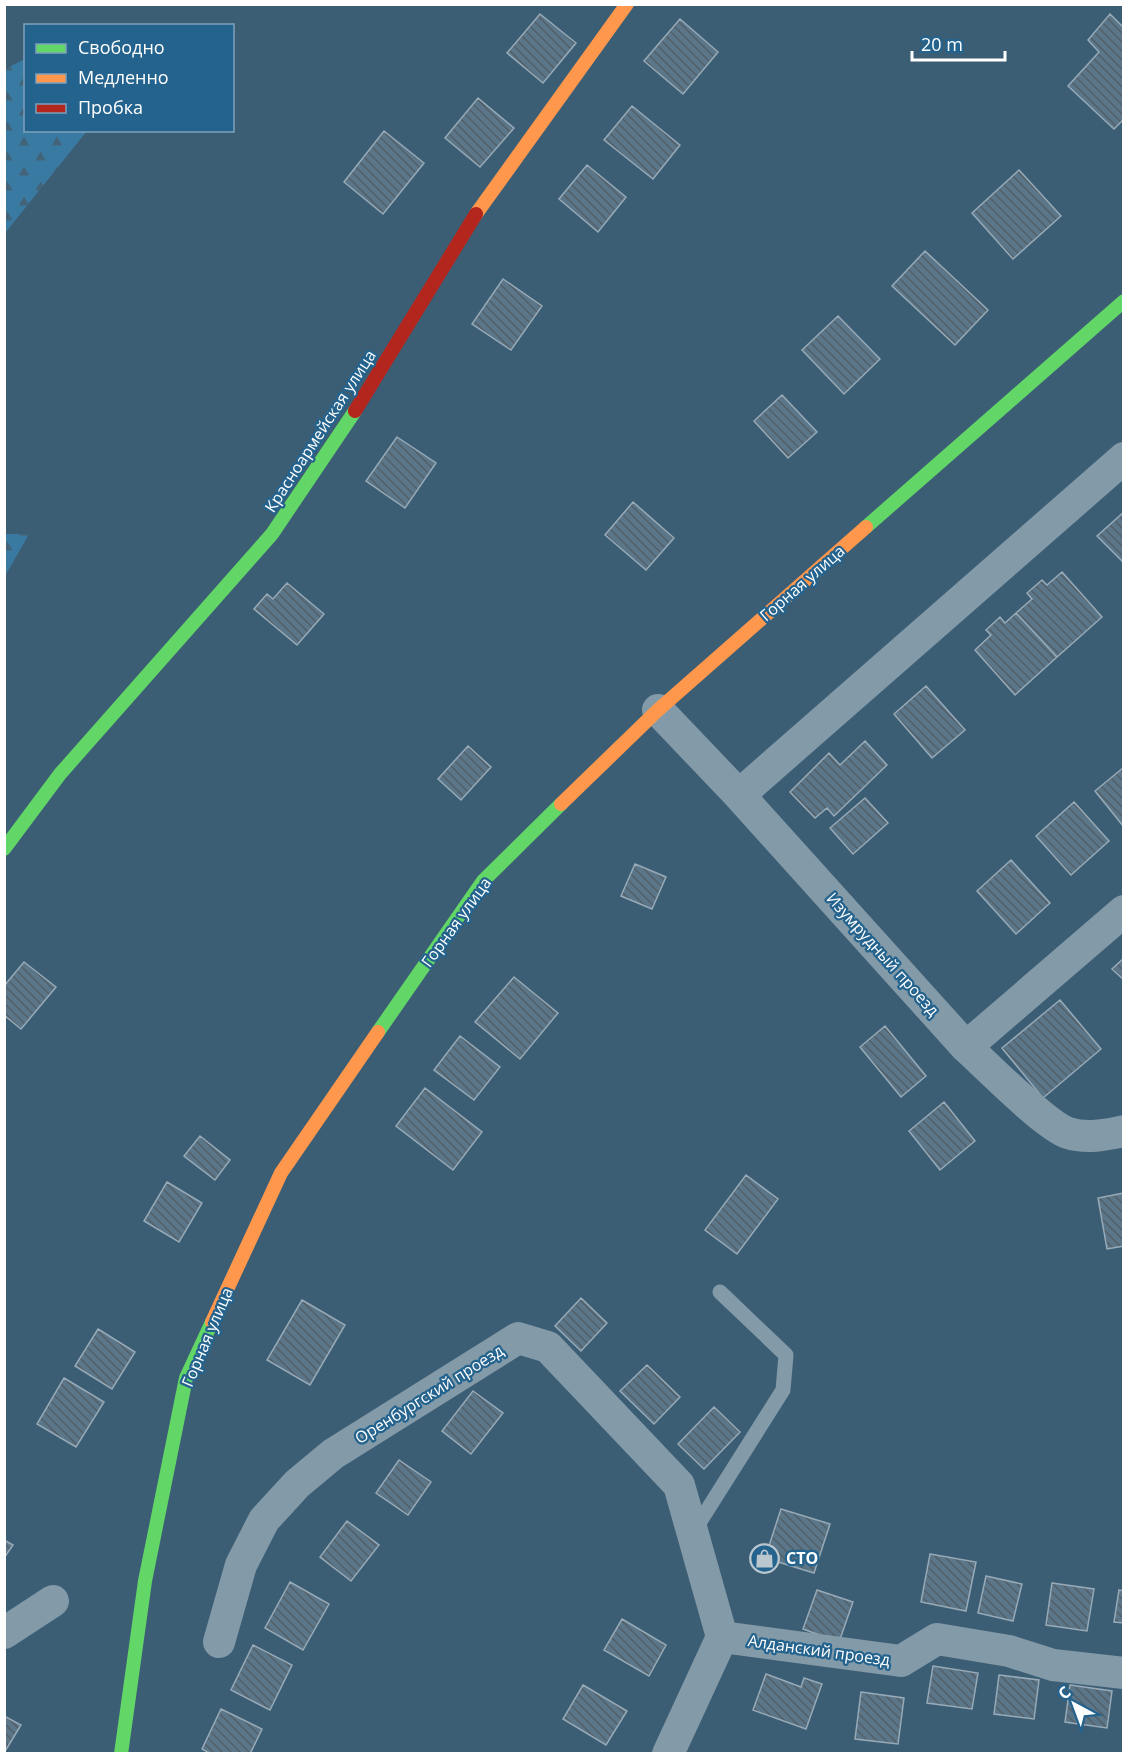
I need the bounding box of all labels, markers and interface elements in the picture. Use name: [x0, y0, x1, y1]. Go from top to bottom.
legend: [24, 24, 234, 132]
scale bar: [912, 24, 1005, 62]
text: 20 m: [921, 32, 963, 56]
text: Свободно: [78, 35, 165, 59]
text: Медленно: [78, 65, 169, 89]
text: Пробка: [78, 95, 143, 119]
street label: Красноармейская улица: [259, 346, 381, 516]
street label: Горная улица: [755, 540, 849, 626]
street label: Горная улица: [416, 873, 496, 971]
street label: Изумрудный проезд: [822, 888, 944, 1020]
street label: Горная улица: [176, 1284, 238, 1390]
street label: Оренбургский проезд: [351, 1339, 507, 1449]
shop icon: СТО: [749, 1542, 781, 1574]
place label: СТО: [786, 1547, 818, 1569]
street label: Алданский проезд: [747, 1629, 891, 1671]
north arrow: [1044, 1674, 1104, 1734]
text: С: [1053, 1681, 1075, 1704]

